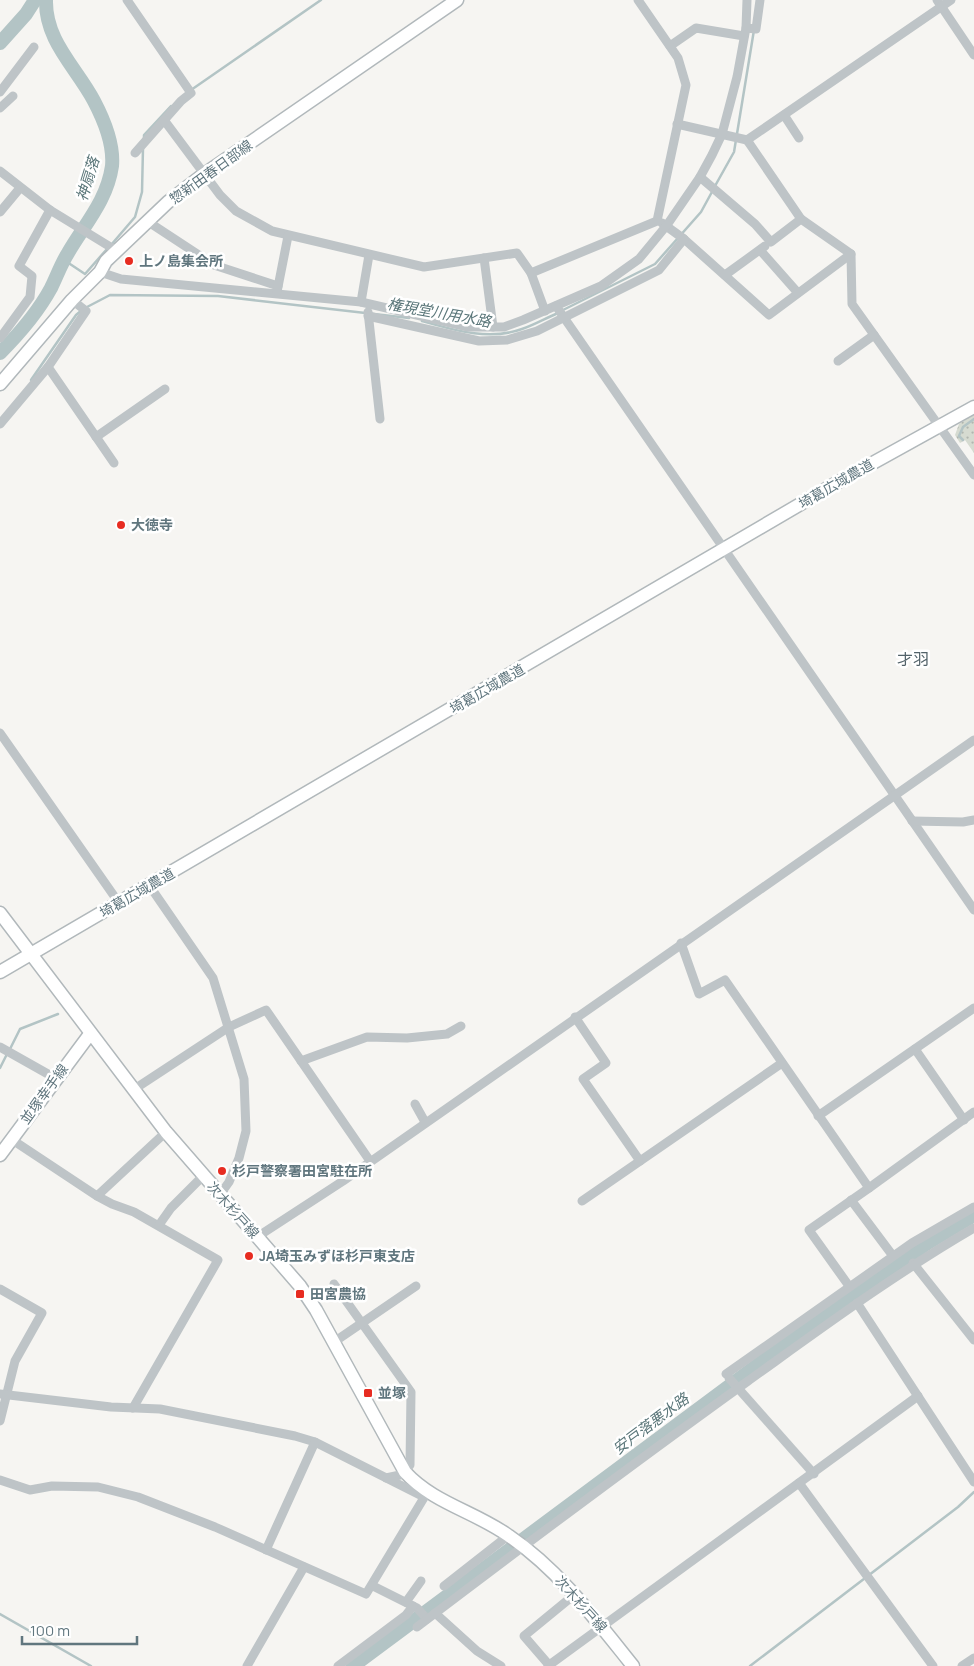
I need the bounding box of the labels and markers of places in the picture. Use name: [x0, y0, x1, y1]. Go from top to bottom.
place label: 上ノ島集会所: [139, 251, 223, 270]
marker: 上ノ島集会所: [123, 255, 135, 267]
place label: 大徳寺: [131, 515, 173, 534]
marker: 大徳寺: [115, 519, 127, 531]
place label: 杉戸警察署田宮駐在所: [232, 1161, 372, 1180]
marker: 杉戸警察署田宮駐在所: [216, 1165, 228, 1177]
place label: JA埼玉みずほ杉戸東支店: [259, 1246, 415, 1265]
marker: JA埼玉みずほ杉戸東支店: [243, 1250, 255, 1262]
place label: 田宮農協: [310, 1284, 366, 1303]
marker: 田宮農協: [294, 1288, 306, 1300]
place label: 並塚: [378, 1383, 406, 1402]
marker: 並塚: [362, 1387, 374, 1399]

